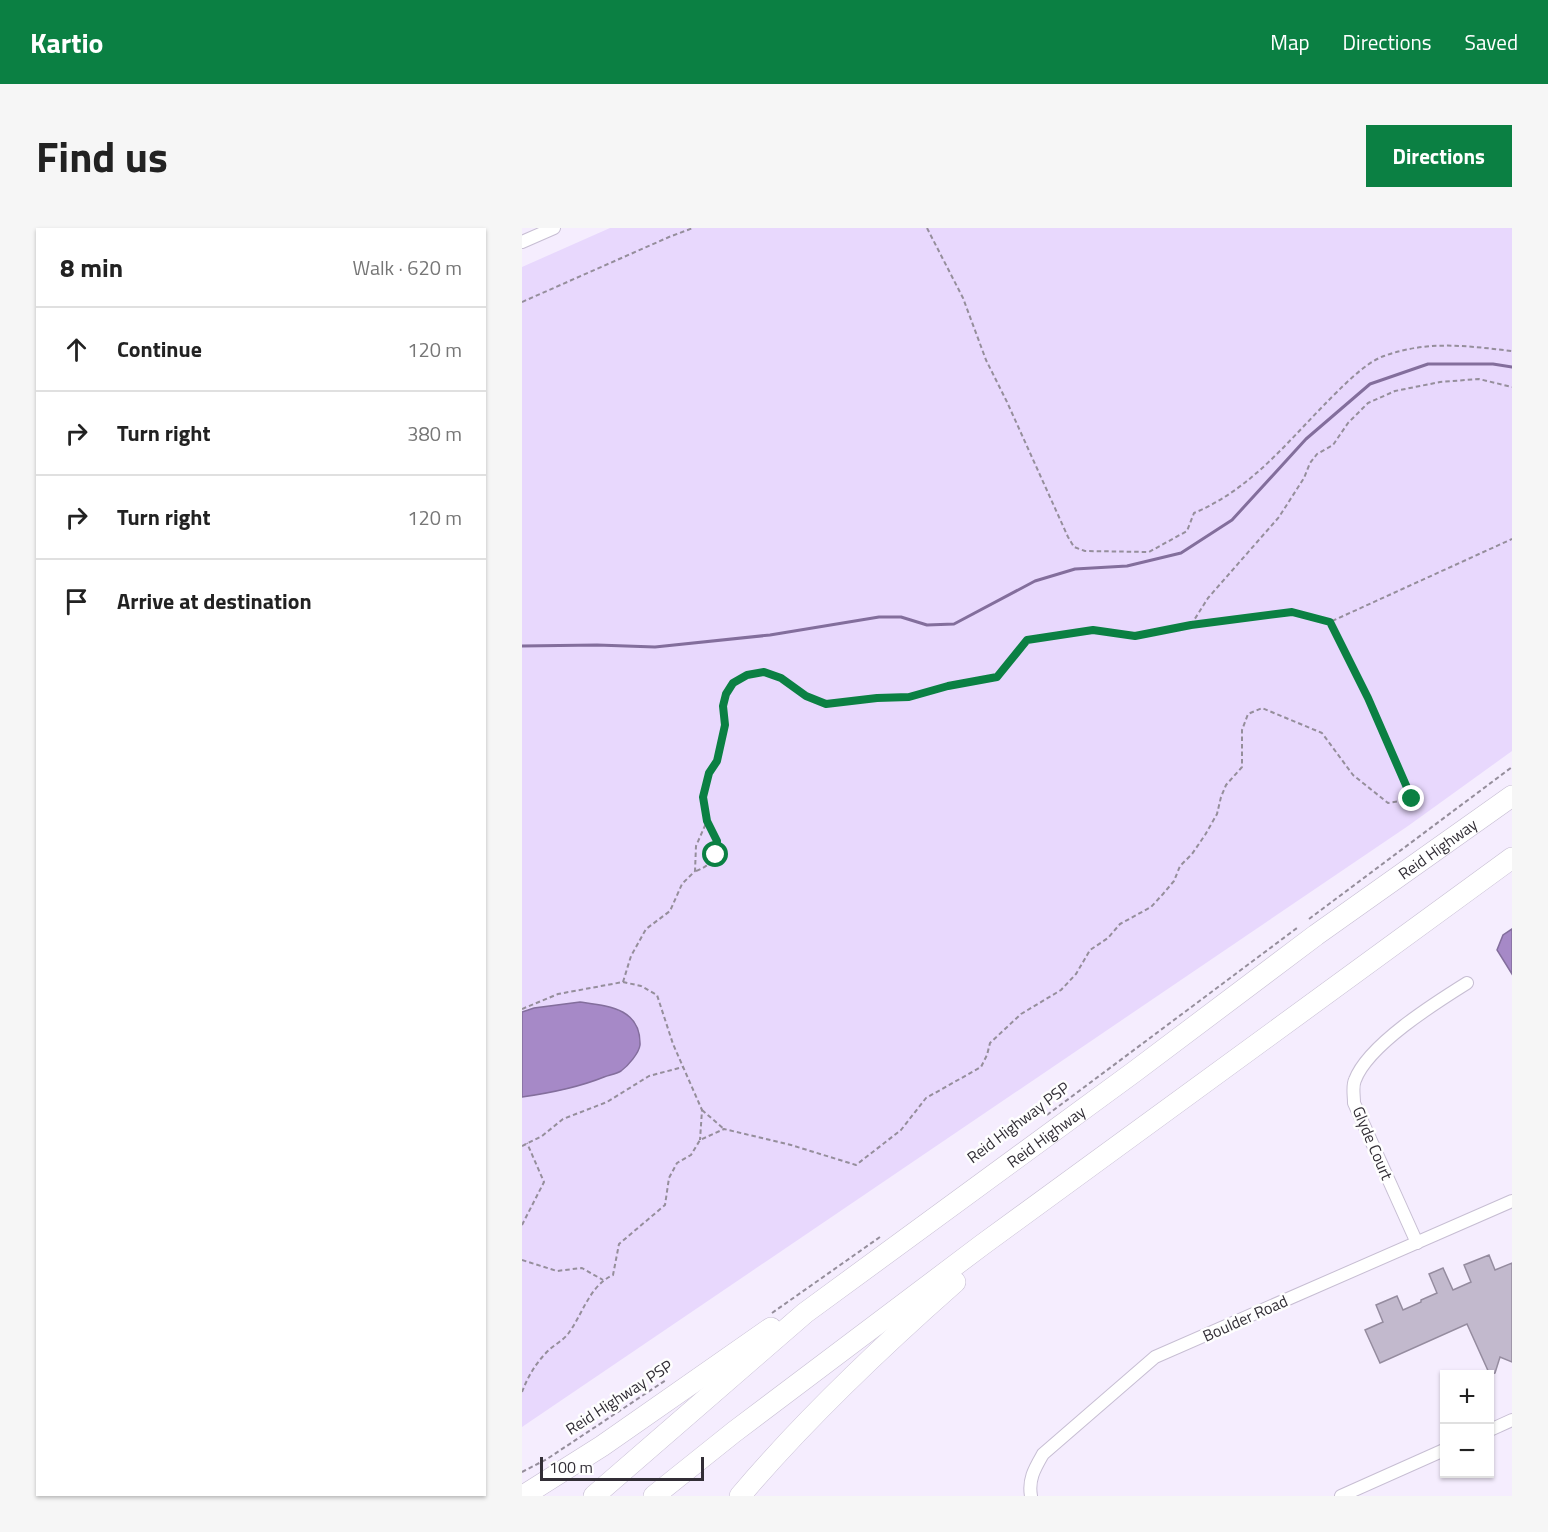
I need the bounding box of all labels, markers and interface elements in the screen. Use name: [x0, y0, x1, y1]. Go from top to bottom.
text: Kartio: [30, 21, 104, 64]
text: Map: [1270, 26, 1310, 58]
text: Directions: [1343, 26, 1432, 58]
text: Saved: [1465, 26, 1518, 58]
text: Find us: [36, 124, 168, 188]
button: Directions: [1366, 125, 1512, 187]
text: 8 min: [60, 248, 123, 287]
text: Walk · 620 m: [353, 252, 462, 283]
text: Continue: [117, 332, 202, 366]
icon: ahead: [60, 333, 93, 366]
text: 120 m: [407, 334, 462, 365]
text: Turn right: [117, 416, 211, 450]
icon: right: [60, 417, 93, 450]
text: 380 m: [407, 418, 462, 449]
text: Turn right: [117, 500, 211, 534]
icon: right: [60, 501, 93, 534]
text: 120 m: [407, 502, 462, 533]
text: Arrive at destination: [117, 584, 312, 618]
icon: arrive: [60, 585, 93, 618]
route end: [1398, 785, 1424, 811]
street label: Reid Highway: [1393, 812, 1482, 885]
route start: [702, 841, 728, 867]
street label: Reid Highway PSP: [963, 1077, 1073, 1167]
street label: Reid Highway: [1003, 1102, 1089, 1172]
street label: Glyde Court: [1347, 1102, 1399, 1184]
street label: Boulder Road: [1199, 1289, 1291, 1347]
street label: Reid Highway PSP: [561, 1353, 677, 1441]
map controls: [1440, 1370, 1494, 1478]
button: +: [1440, 1370, 1494, 1424]
button: −: [1440, 1424, 1494, 1478]
scale bar: [540, 1454, 704, 1482]
text: 100 m: [549, 1455, 593, 1479]

